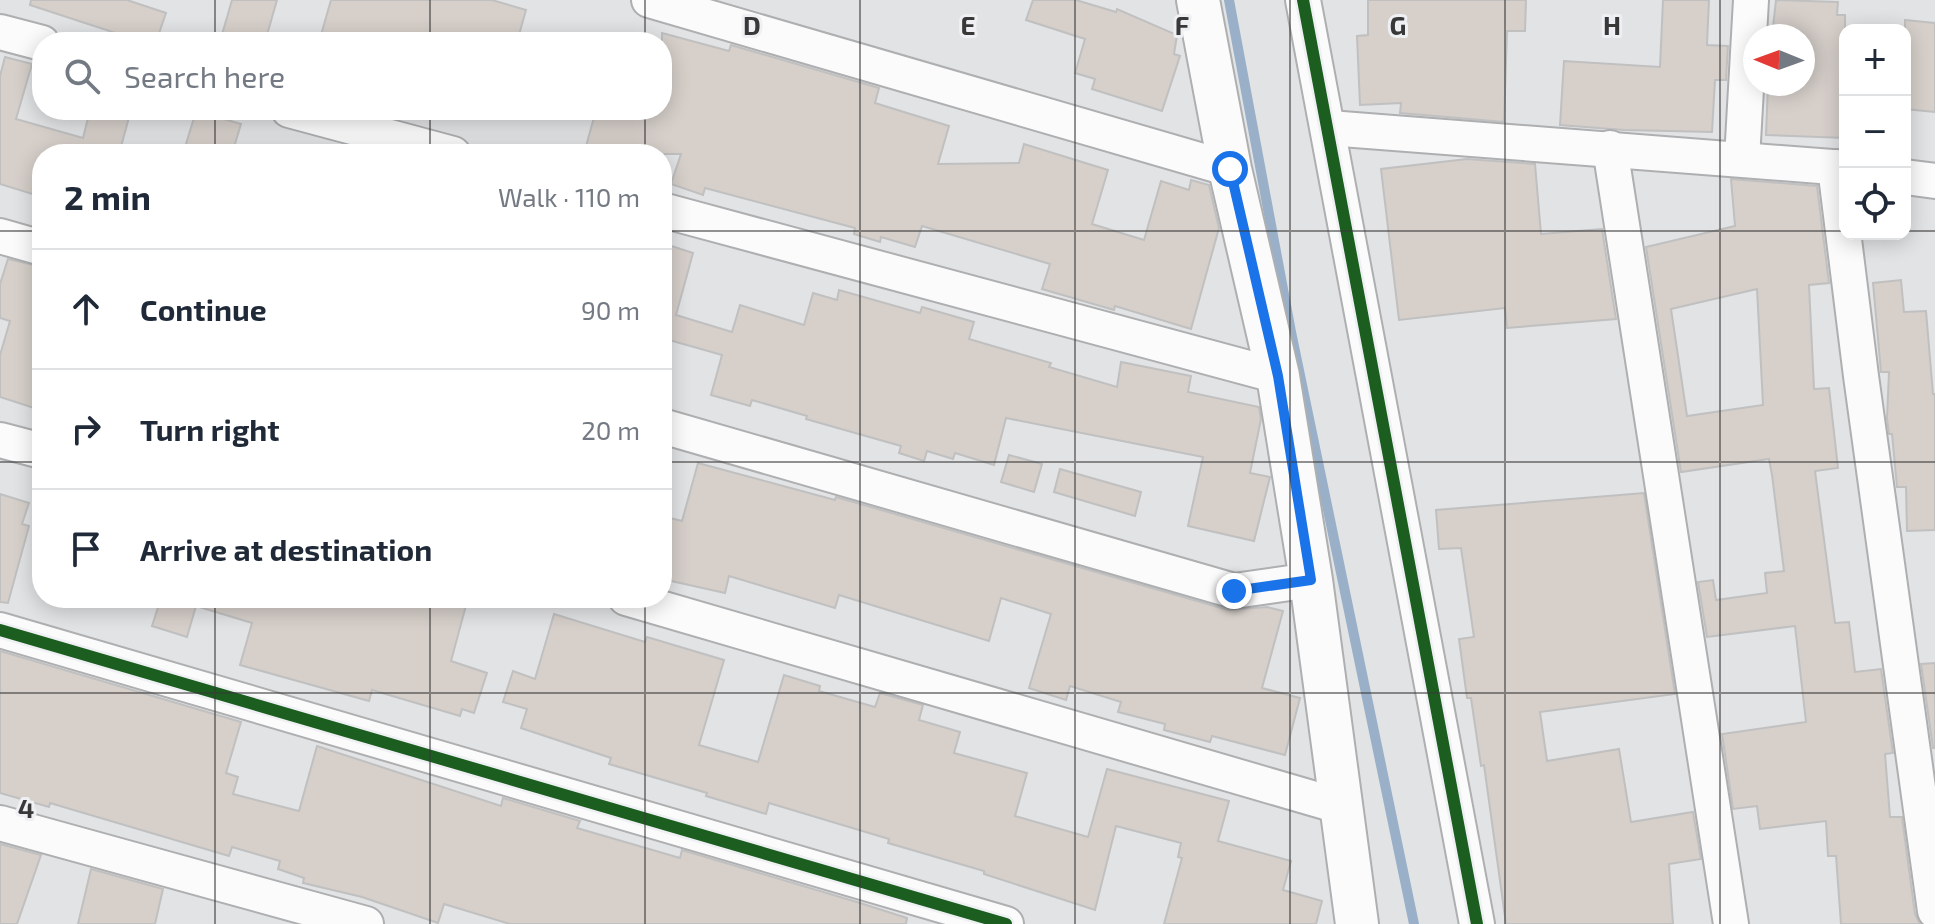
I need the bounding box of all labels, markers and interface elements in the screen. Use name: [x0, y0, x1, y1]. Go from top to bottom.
text: D: [743, 9, 761, 40]
text: E: [960, 9, 976, 40]
text: F: [1175, 9, 1189, 40]
text: G: [1390, 9, 1406, 40]
text: H: [1603, 9, 1621, 40]
north arrow: [1743, 24, 1815, 96]
map controls: [1839, 24, 1911, 240]
button: +: [1839, 24, 1911, 96]
search box: [32, 32, 672, 120]
icon: search: [60, 54, 104, 98]
text: Search here: [124, 58, 285, 94]
button: −: [1839, 96, 1911, 168]
route start: [1212, 151, 1248, 187]
button: locate: [1839, 168, 1911, 240]
text: 2 min: [64, 176, 151, 217]
text: Walk · 110 m: [498, 181, 640, 212]
icon: ahead: [64, 287, 108, 331]
text: Continue: [140, 291, 267, 327]
text: 90 m: [581, 294, 640, 325]
icon: right: [64, 407, 108, 451]
text: Turn right: [140, 411, 280, 447]
text: 20 m: [581, 414, 640, 445]
icon: arrive: [64, 527, 108, 571]
text: Arrive at destination: [140, 531, 432, 567]
route end: [1216, 573, 1252, 609]
text: 4: [18, 792, 34, 823]

